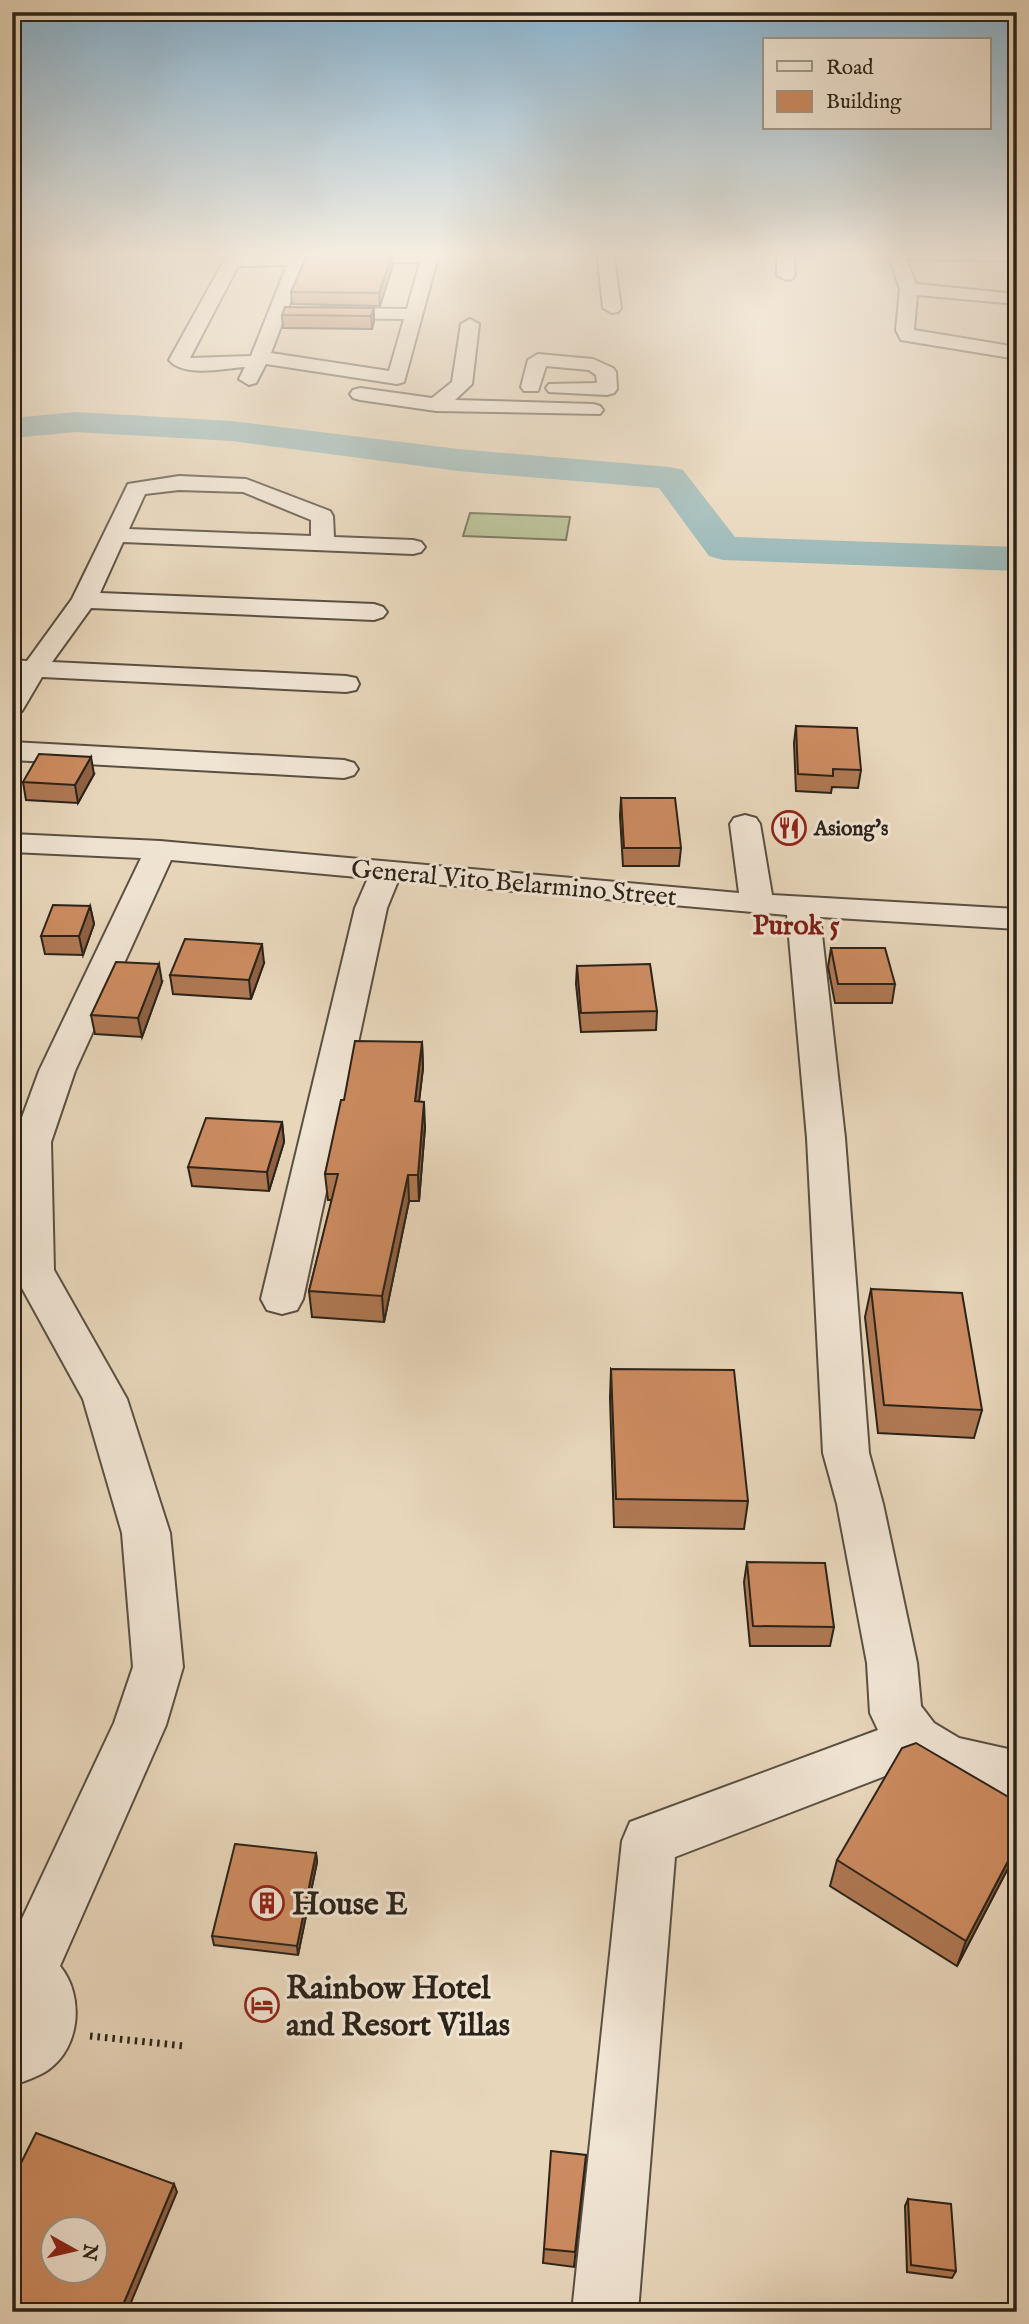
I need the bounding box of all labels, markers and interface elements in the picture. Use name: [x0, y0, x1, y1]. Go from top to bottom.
legend: [763, 38, 990, 130]
text: Road: [826, 55, 874, 82]
text: Building: [826, 89, 902, 116]
restaurant icon: Asiong's: [770, 809, 808, 847]
place label: Asiong's: [813, 816, 888, 843]
street label: General Vito Belarmino Street: [350, 853, 678, 914]
district label: Purok 5: [752, 909, 840, 944]
building icon: House E: [248, 1884, 286, 1922]
place label: House E: [292, 1885, 408, 1926]
place label: Rainbow Hotel and Resort Villas: [286, 1969, 510, 2047]
hotel icon: Rainbow Hotel and Resort Villas: [243, 1986, 281, 2024]
north arrow: [38, 2216, 108, 2286]
text: N: [76, 2241, 102, 2262]

